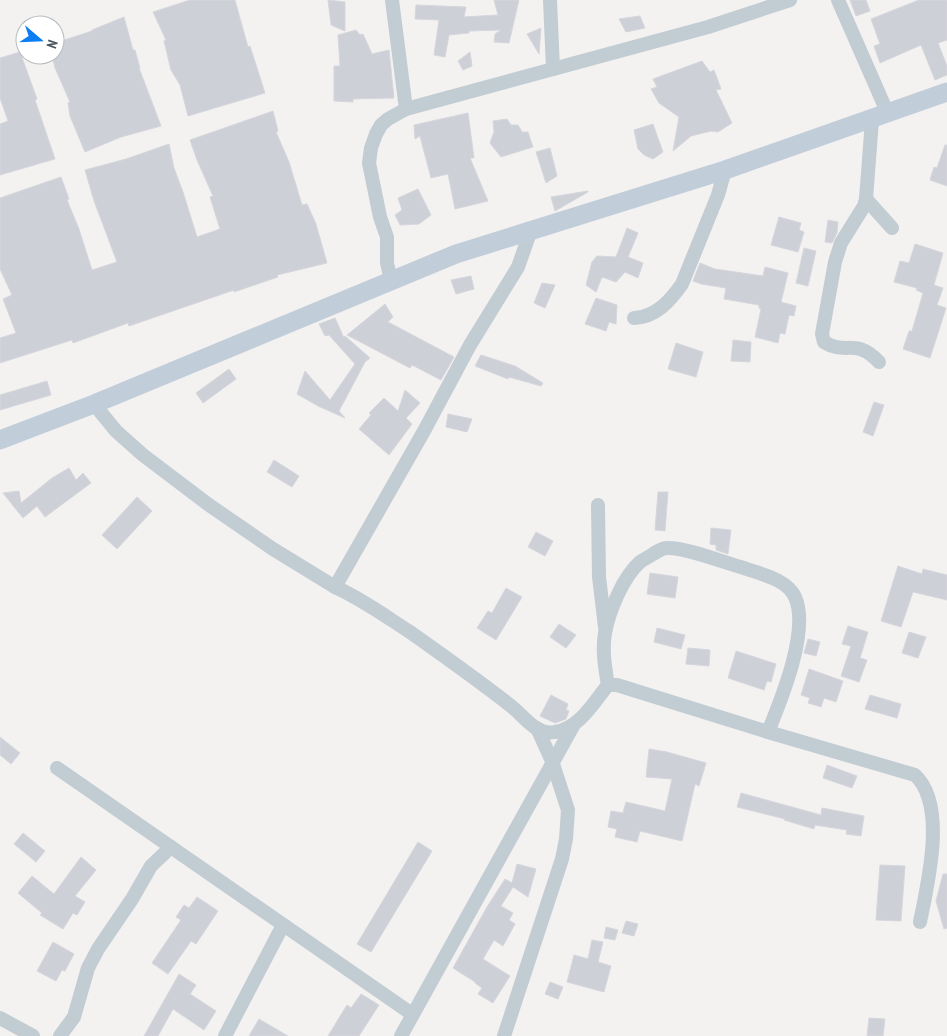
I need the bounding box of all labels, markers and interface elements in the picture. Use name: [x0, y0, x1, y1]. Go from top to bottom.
north arrow: [15, 15, 65, 65]
text: N: [43, 38, 62, 51]

